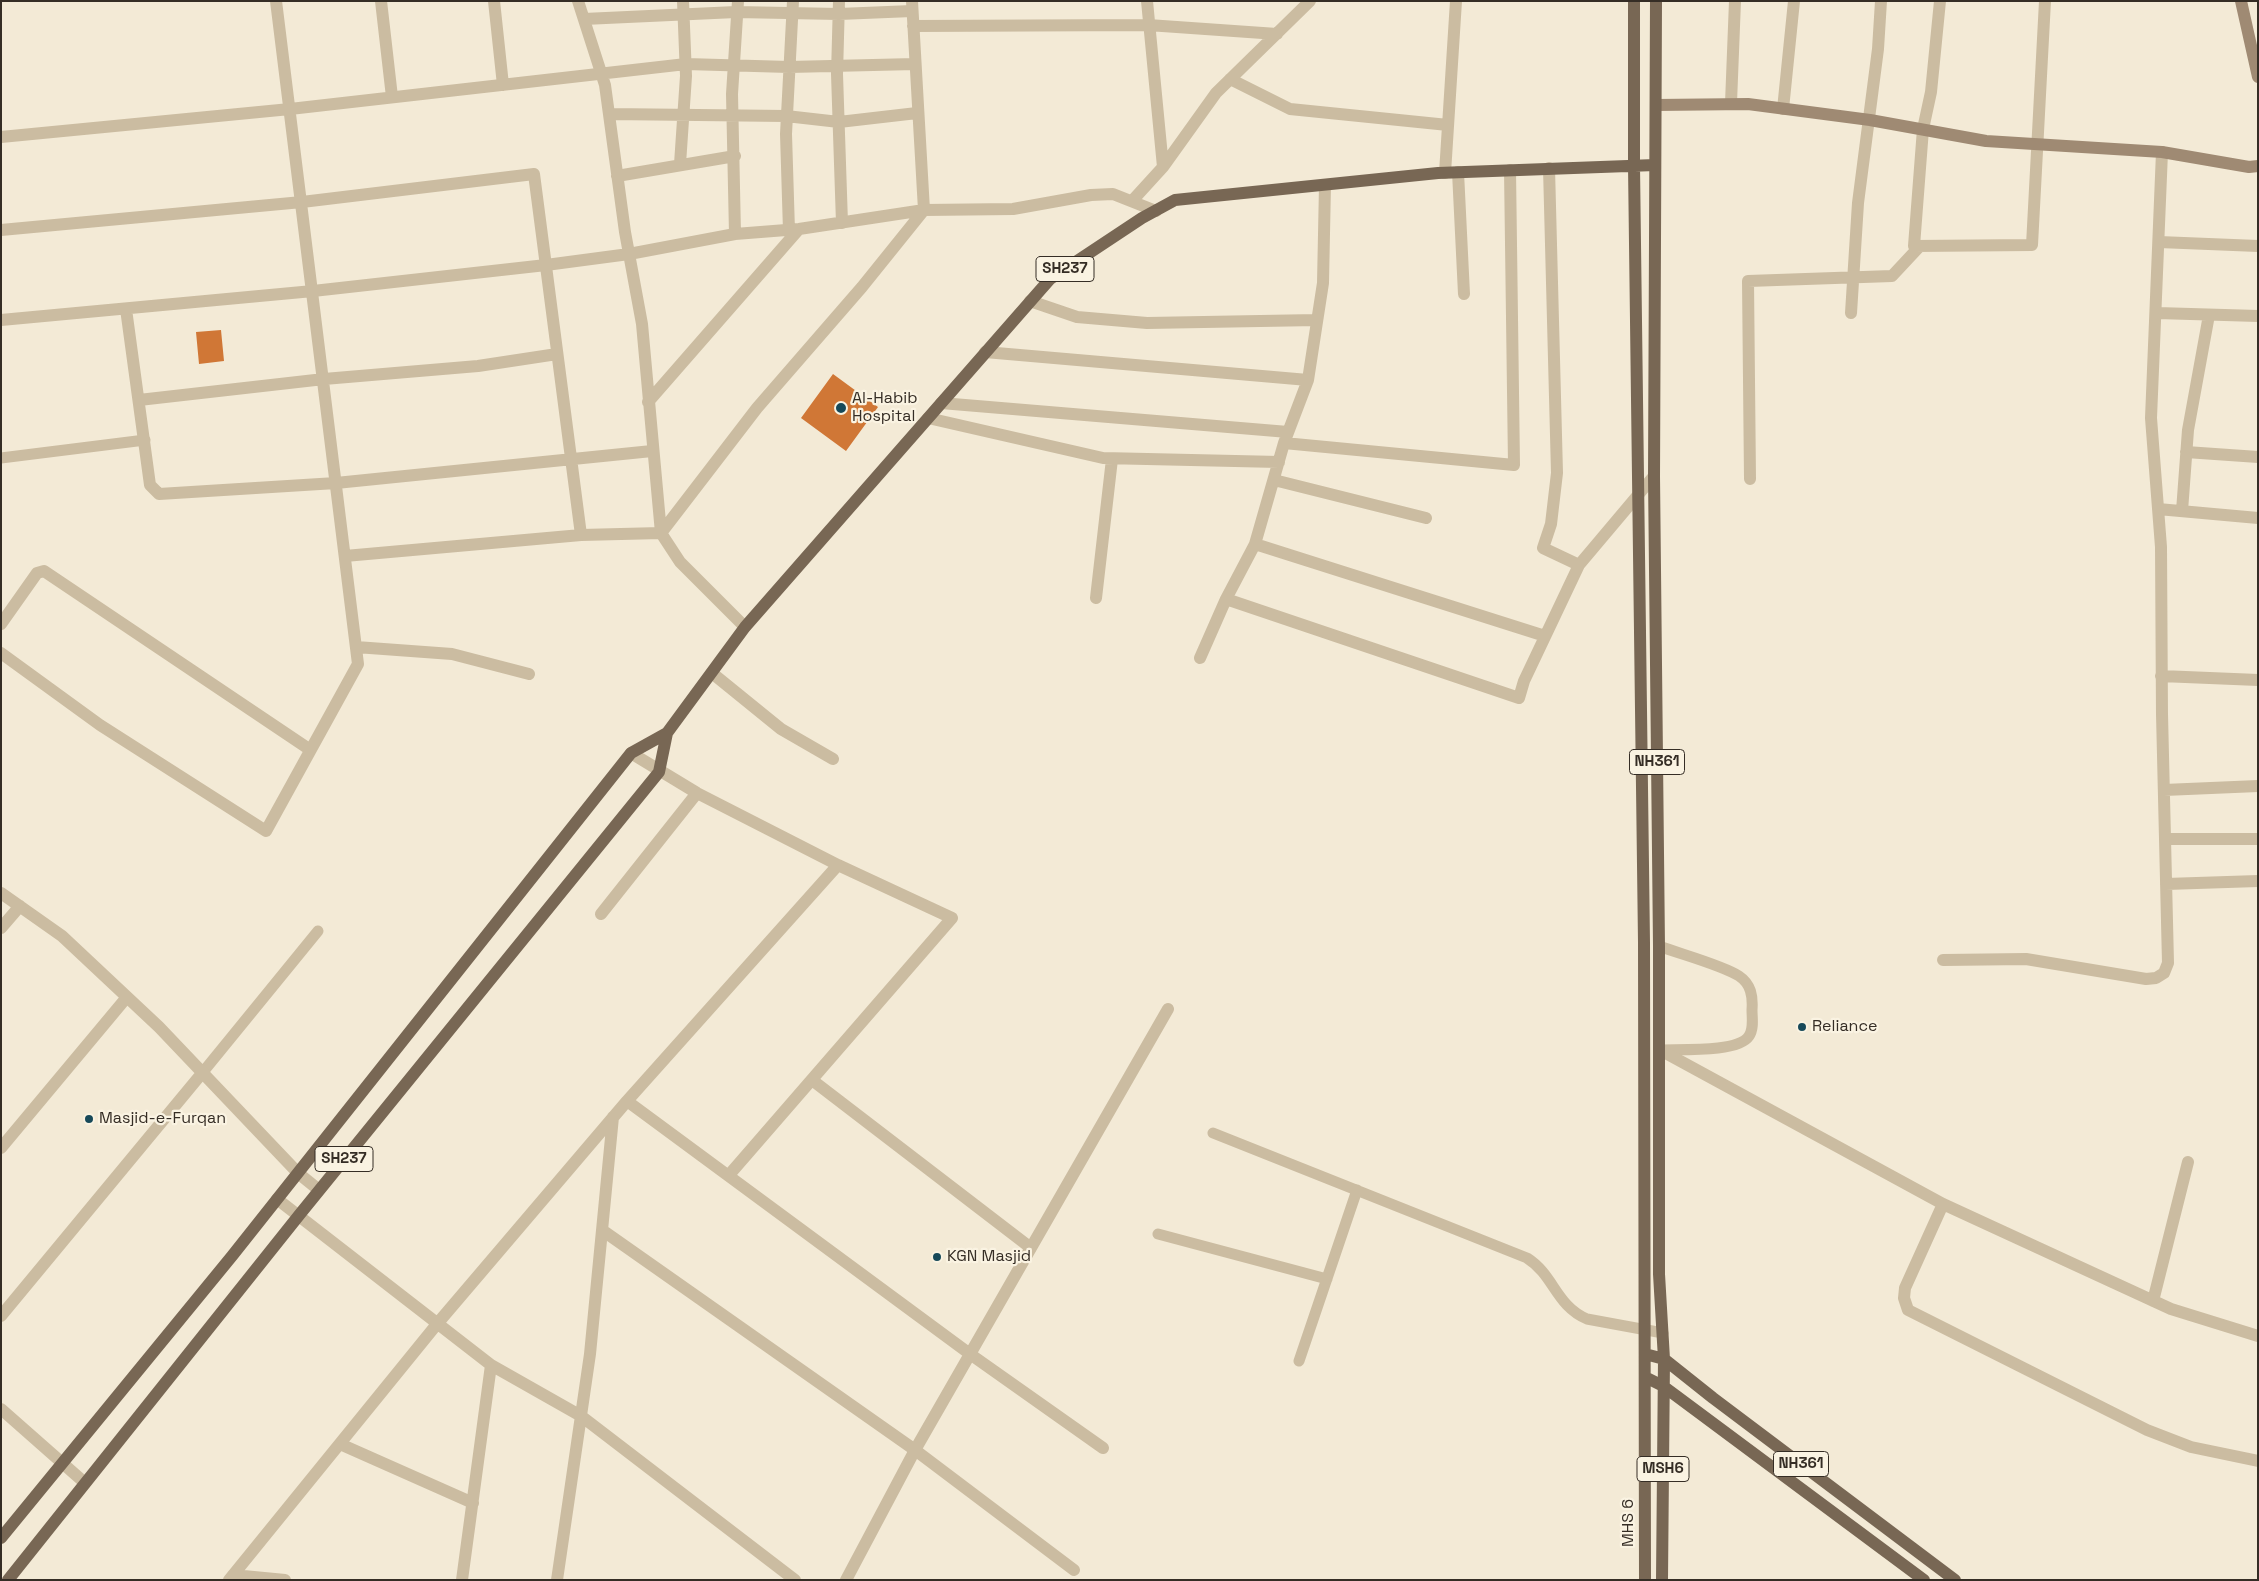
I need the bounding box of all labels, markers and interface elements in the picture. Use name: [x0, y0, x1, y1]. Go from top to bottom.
road number: SH237: [1036, 256, 1094, 282]
place label: Al-Habib Hospital: [852, 389, 918, 427]
marker: Al-Habib Hospital: [834, 401, 848, 415]
road number: NH361: [1630, 750, 1684, 774]
place label: Reliance: [1812, 1017, 1877, 1037]
marker: Reliance: [1796, 1021, 1808, 1033]
place label: Masjid-e-Furqan: [99, 1109, 226, 1129]
marker: Masjid-e-Furqan: [83, 1113, 95, 1125]
road number: SH237: [315, 1146, 373, 1172]
place label: KGN Masjid: [947, 1247, 1031, 1267]
marker: KGN Masjid: [931, 1251, 943, 1263]
road number: NH361: [1774, 1452, 1828, 1476]
road number: MSH6: [1637, 1456, 1689, 1482]
street label: MHS 6: [1619, 1499, 1639, 1547]

